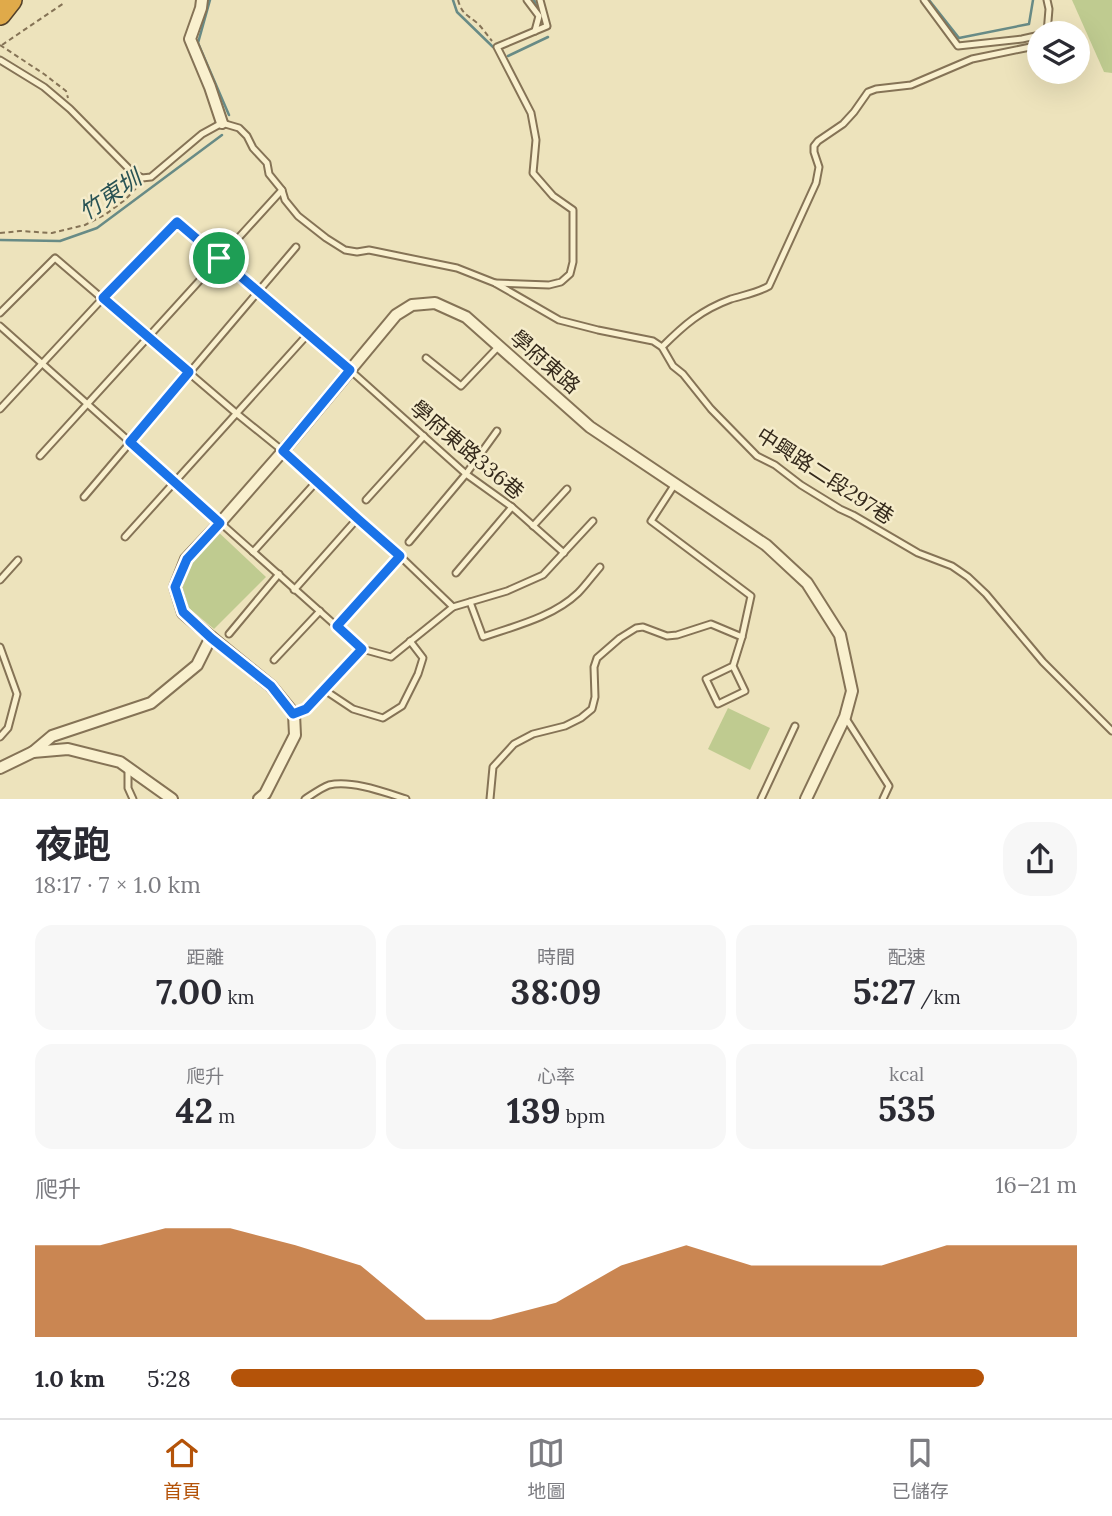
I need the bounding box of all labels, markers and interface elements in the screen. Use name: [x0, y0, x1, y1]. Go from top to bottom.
map controls: [1027, 21, 1090, 84]
button: layers: [1027, 21, 1090, 84]
water label: 竹東圳: [73, 162, 149, 226]
pin: [189, 228, 249, 288]
icon: arrive: [200, 239, 238, 277]
street label: 學府東路: [505, 324, 586, 399]
street label: 學府東路336巷: [405, 394, 530, 505]
street label: 中興路二段297巷: [751, 421, 899, 530]
text: 夜跑: [35, 820, 111, 868]
button: share: [1003, 822, 1077, 896]
text: 18:17 · 7 × 1.0 km: [35, 870, 201, 899]
text: 距離: [186, 945, 224, 969]
text: 時間: [537, 945, 575, 969]
text: 配速: [888, 945, 926, 969]
text: 7.00: [156, 969, 222, 1014]
text: 38:09: [511, 969, 601, 1014]
text: 5:27: [853, 969, 915, 1014]
text: km: [222, 985, 255, 1009]
text: /km: [915, 985, 961, 1009]
text: kcal: [889, 1062, 924, 1086]
text: 爬升: [186, 1064, 224, 1088]
text: 心率: [537, 1064, 575, 1088]
text: 535: [878, 1086, 935, 1131]
text: 42: [175, 1088, 213, 1133]
text: 139: [507, 1088, 561, 1133]
text: m: [213, 1104, 235, 1128]
text: bpm: [561, 1104, 605, 1128]
text: 16–21 m: [995, 1170, 1077, 1199]
text: 爬升: [35, 1174, 81, 1203]
text: 1.0 km: [35, 1364, 105, 1393]
text: 5:28: [147, 1364, 191, 1393]
tab: 首頁: [163, 1434, 201, 1503]
tab: 地圖: [527, 1434, 566, 1503]
tab: 已儲存: [892, 1434, 949, 1503]

